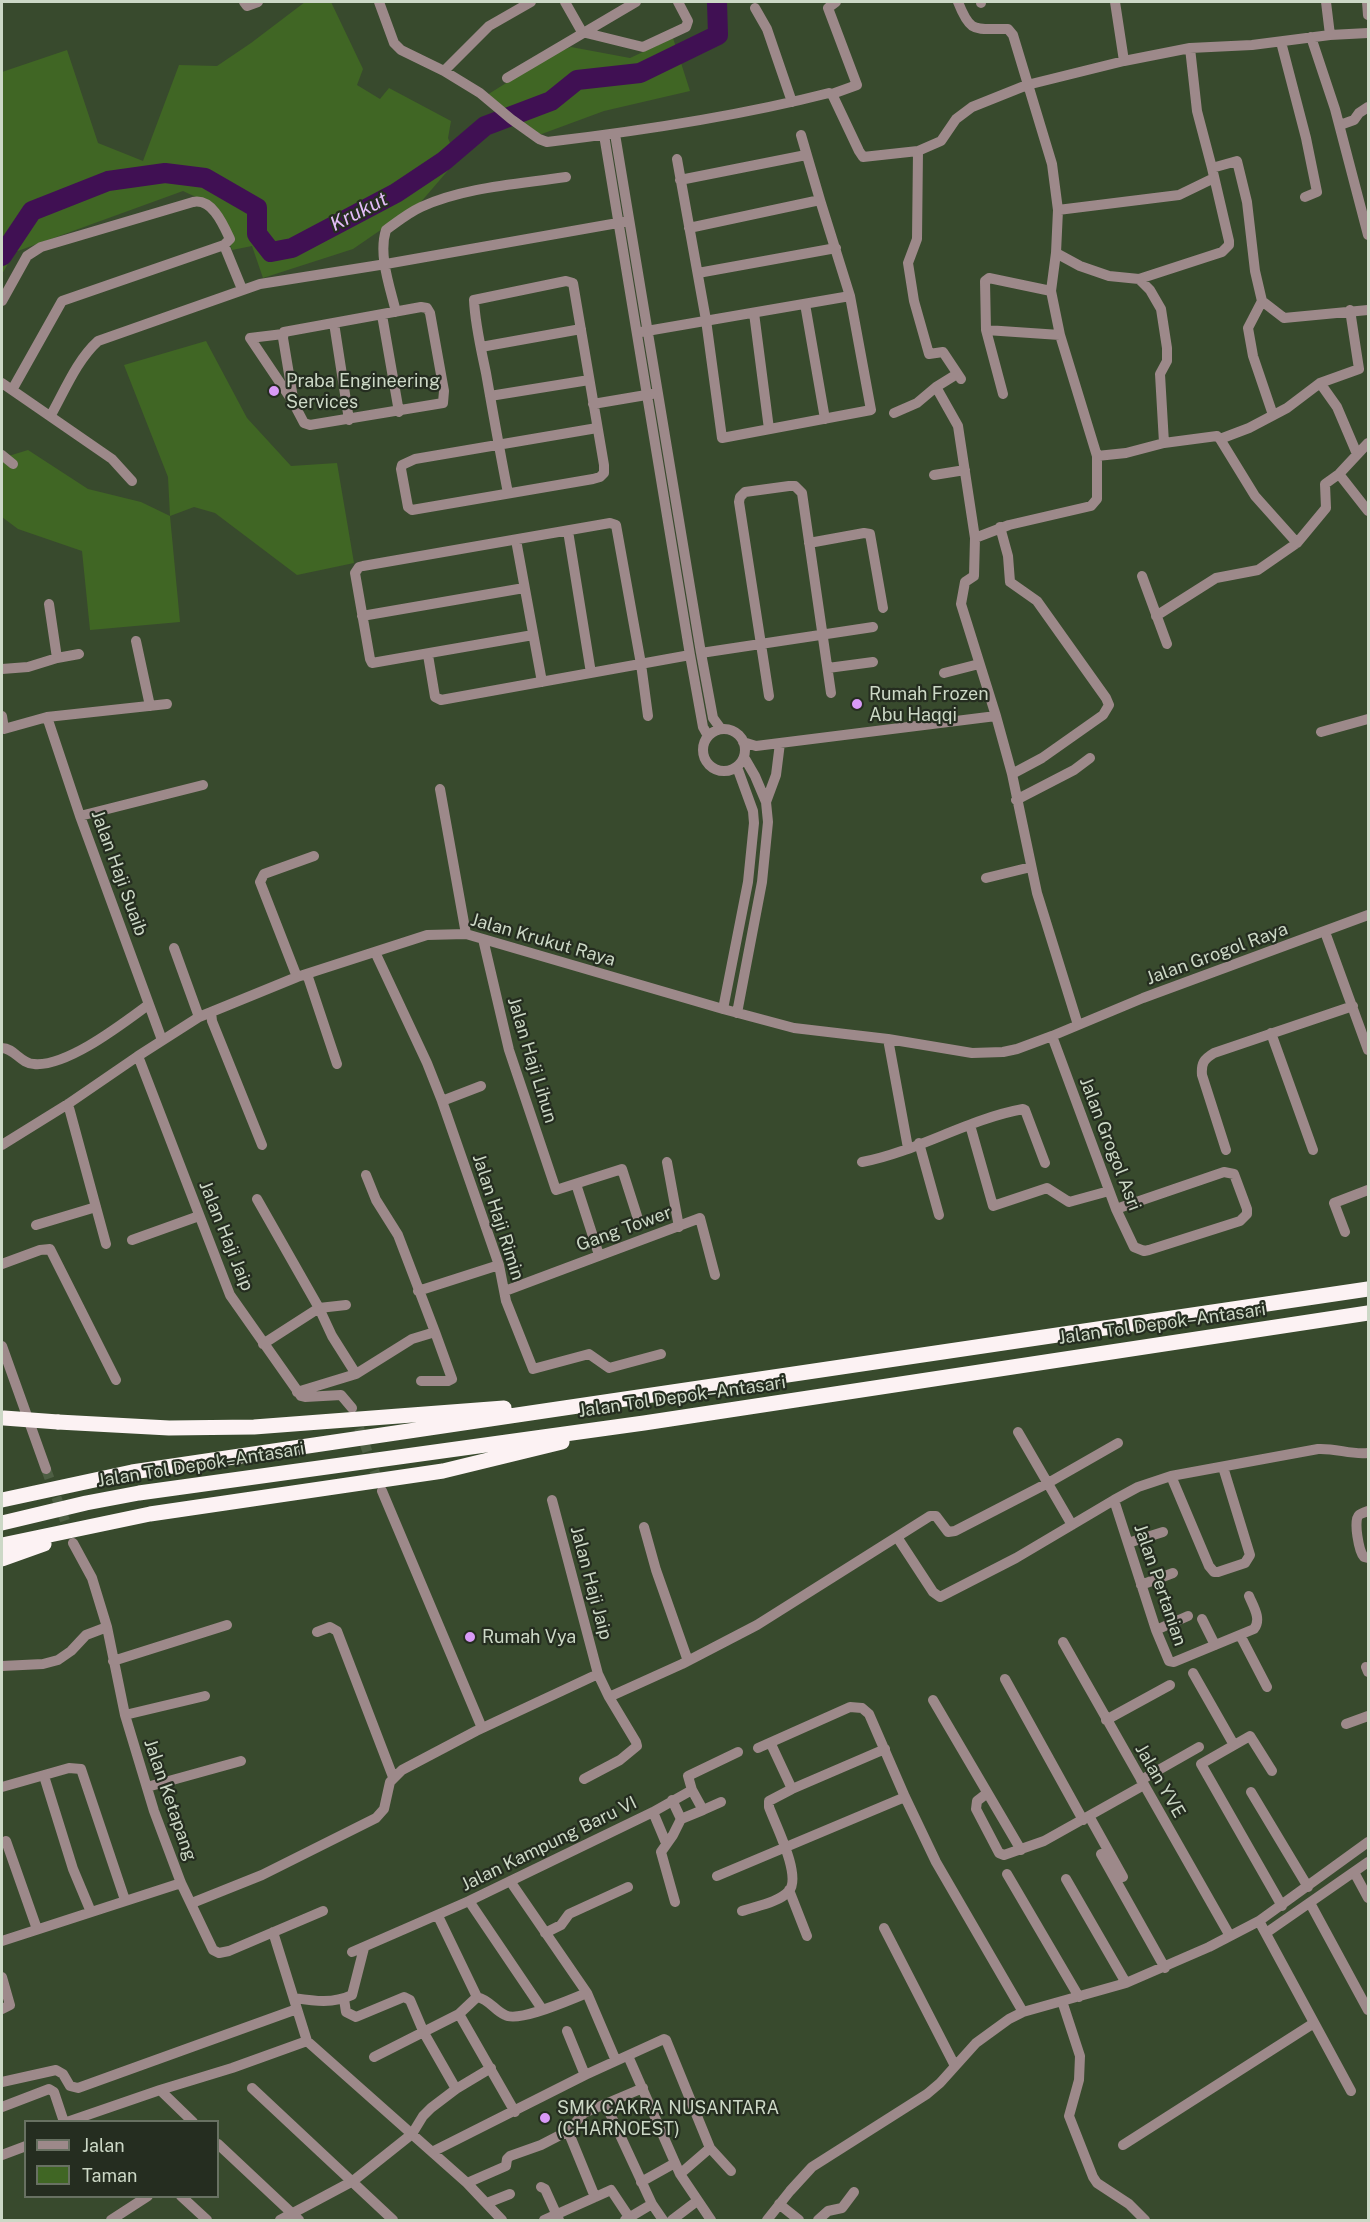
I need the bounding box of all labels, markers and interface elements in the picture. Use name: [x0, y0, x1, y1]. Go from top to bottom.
water label: Krukut: [326, 187, 392, 237]
place label: Praba Engineering Services: [286, 370, 440, 412]
marker: Praba Engineering Services: [267, 384, 281, 398]
place label: Rumah Frozen Abu Haqqi: [869, 683, 989, 726]
marker: Rumah Frozen Abu Haqqi: [850, 697, 864, 711]
street label: Jalan Haji Suaib: [86, 807, 152, 939]
street label: Jalan Krukut Raya: [468, 909, 618, 971]
street label: Jalan Grogol Raya: [1143, 918, 1291, 990]
street label: Jalan Haji Lihun: [503, 994, 561, 1126]
street label: Jalan Grogol Asri: [1075, 1074, 1145, 1214]
street label: Jalan Haji Rimin: [467, 1151, 529, 1283]
street label: Jalan Haji Jaip: [194, 1178, 258, 1294]
street label: Gang Tower: [573, 1202, 675, 1256]
street label: Jalan Tol Depok–Antasari: [1057, 1299, 1267, 1349]
street label: Jalan Tol Depok–Antasari: [577, 1372, 787, 1422]
street label: Jalan Tol Depok–Antasari: [96, 1438, 306, 1492]
street label: Jalan Pertanian: [1129, 1521, 1191, 1649]
street label: Jalan Haji Jaip: [565, 1524, 617, 1642]
place label: Rumah Vya: [482, 1626, 576, 1648]
marker: Rumah Vya: [463, 1630, 477, 1644]
street label: Jalan Ketapang: [139, 1736, 201, 1864]
street label: Jalan YVE: [1130, 1740, 1190, 1822]
street label: Jalan Kampung Baru VI: [458, 1792, 640, 1896]
place label: SMK CAKRA NUSANTARA (CHARNOEST): [557, 2097, 779, 2140]
marker: SMK CAKRA NUSANTARA (CHARNOEST): [538, 2111, 552, 2125]
legend: [24, 2120, 219, 2198]
text: Jalan: [82, 2135, 125, 2156]
text: Taman: [82, 2165, 137, 2186]

